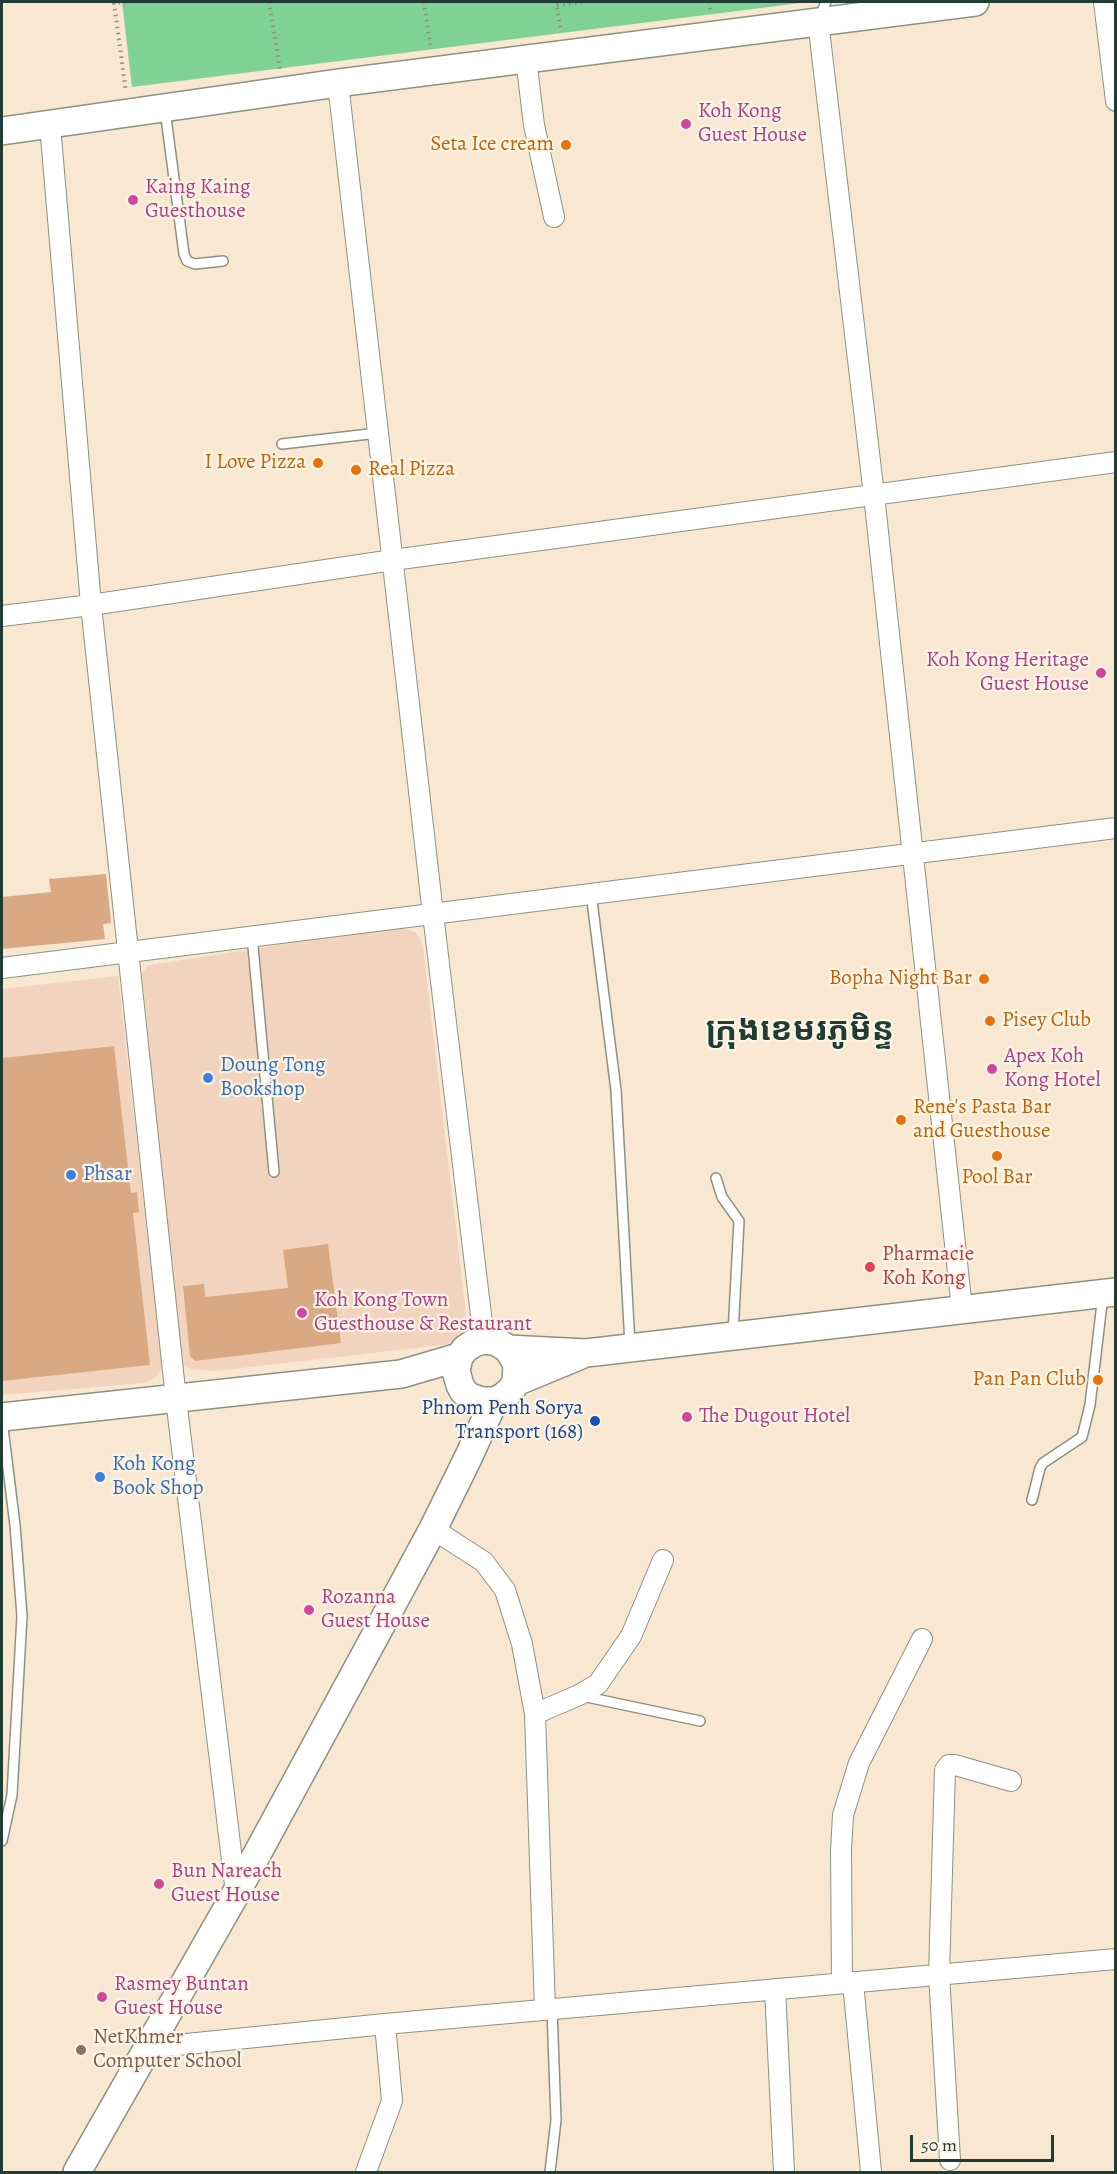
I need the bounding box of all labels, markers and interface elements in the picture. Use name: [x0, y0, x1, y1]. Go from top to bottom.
place label: Koh Kong Guest House: [698, 99, 807, 149]
marker: Koh Kong Guest House: [679, 117, 693, 131]
place label: Seta Ice cream: [430, 132, 554, 158]
marker: Seta Ice cream: [559, 138, 573, 152]
place label: Kaing Kaing Guesthouse: [145, 175, 251, 225]
marker: Kaing Kaing Guesthouse: [126, 193, 140, 207]
place label: I Love Pizza: [205, 450, 306, 476]
marker: I Love Pizza: [311, 456, 325, 470]
place label: Real Pizza: [368, 457, 455, 483]
marker: Real Pizza: [349, 463, 363, 477]
place label: Koh Kong Heritage Guest House: [926, 648, 1089, 698]
marker: Koh Kong Heritage Guest House: [1094, 666, 1108, 680]
place label: Bopha Night Bar: [829, 966, 972, 992]
marker: Bopha Night Bar: [977, 972, 991, 986]
place label: Pisey Club: [1002, 1008, 1091, 1034]
district label: ក្រុងខេមរភូមិន្ទ: [706, 1012, 894, 1052]
marker: Pisey Club: [983, 1014, 997, 1028]
place label: Apex Koh Kong Hotel: [1004, 1044, 1101, 1094]
place label: Doung Tong Bookshop: [220, 1053, 325, 1103]
marker: Apex Koh Kong Hotel: [985, 1062, 999, 1076]
marker: Doung Tong Bookshop: [201, 1071, 215, 1085]
place label: Rene's Pasta Bar and Guesthouse: [913, 1095, 1051, 1145]
marker: Rene's Pasta Bar and Guesthouse: [894, 1113, 908, 1127]
marker: Pool Bar: [990, 1149, 1004, 1163]
place label: Phsar: [83, 1162, 132, 1188]
place label: Pool Bar: [961, 1165, 1033, 1191]
marker: Phsar: [64, 1168, 78, 1182]
place label: Pharmacie Koh Kong: [882, 1242, 974, 1292]
marker: Pharmacie Koh Kong: [863, 1260, 877, 1274]
place label: Koh Kong Town Guesthouse & Restaurant: [314, 1288, 532, 1338]
marker: Koh Kong Town Guesthouse & Restaurant: [295, 1306, 309, 1320]
place label: Pan Pan Club: [972, 1367, 1086, 1393]
marker: Pan Pan Club: [1091, 1373, 1105, 1387]
place label: Phnom Penh Sorya Transport (168): [421, 1396, 583, 1446]
place label: The Dugout Hotel: [699, 1404, 850, 1430]
marker: The Dugout Hotel: [680, 1410, 694, 1424]
marker: Phnom Penh Sorya Transport (168): [588, 1414, 602, 1428]
place label: Koh Kong Book Shop: [112, 1452, 204, 1502]
marker: Koh Kong Book Shop: [93, 1470, 107, 1484]
place label: Rozanna Guest House: [321, 1585, 430, 1635]
marker: Rozanna Guest House: [302, 1603, 316, 1617]
place label: Bun Nareach Guest House: [171, 1859, 282, 1909]
marker: Bun Nareach Guest House: [152, 1877, 166, 1891]
place label: Rasmey Buntan Guest House: [114, 1972, 249, 2022]
marker: Rasmey Buntan Guest House: [95, 1990, 109, 2004]
place label: NetKhmer Computer School: [93, 2025, 242, 2075]
marker: NetKhmer Computer School: [74, 2043, 88, 2057]
scale bar: [913, 2123, 1057, 2161]
text: 50 m: [921, 2133, 957, 2157]

